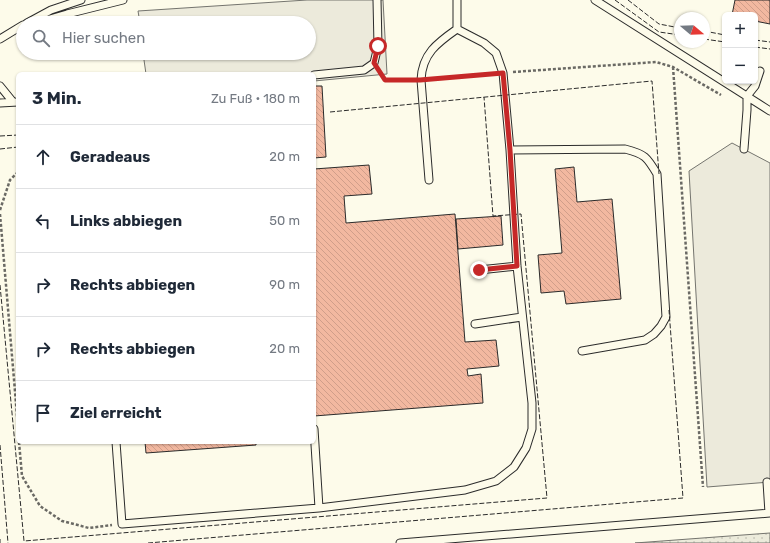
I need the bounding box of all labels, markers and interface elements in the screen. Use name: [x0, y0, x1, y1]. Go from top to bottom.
north arrow: [674, 12, 710, 48]
map controls: [722, 12, 758, 84]
button: +: [722, 12, 758, 48]
search box: [16, 16, 316, 60]
icon: search: [30, 27, 52, 49]
text: Hier suchen: [62, 29, 145, 47]
route start: [369, 37, 387, 55]
button: −: [722, 48, 758, 84]
text: 3 Min.: [32, 88, 82, 108]
text: Zu Fuß · 180 m: [211, 91, 300, 106]
icon: ahead: [32, 146, 54, 168]
text: Geradeaus: [70, 148, 150, 166]
text: 20 m: [269, 149, 300, 164]
icon: left: [32, 210, 54, 232]
text: Links abbiegen: [70, 212, 182, 230]
text: 50 m: [269, 213, 300, 228]
route end: [470, 261, 488, 279]
icon: right: [32, 274, 54, 296]
text: Rechts abbiegen: [70, 276, 195, 294]
text: 90 m: [269, 277, 300, 292]
icon: right: [32, 338, 54, 360]
text: Rechts abbiegen: [70, 340, 195, 358]
text: 20 m: [269, 341, 300, 356]
icon: arrive: [32, 402, 54, 424]
text: Ziel erreicht: [70, 404, 162, 422]

